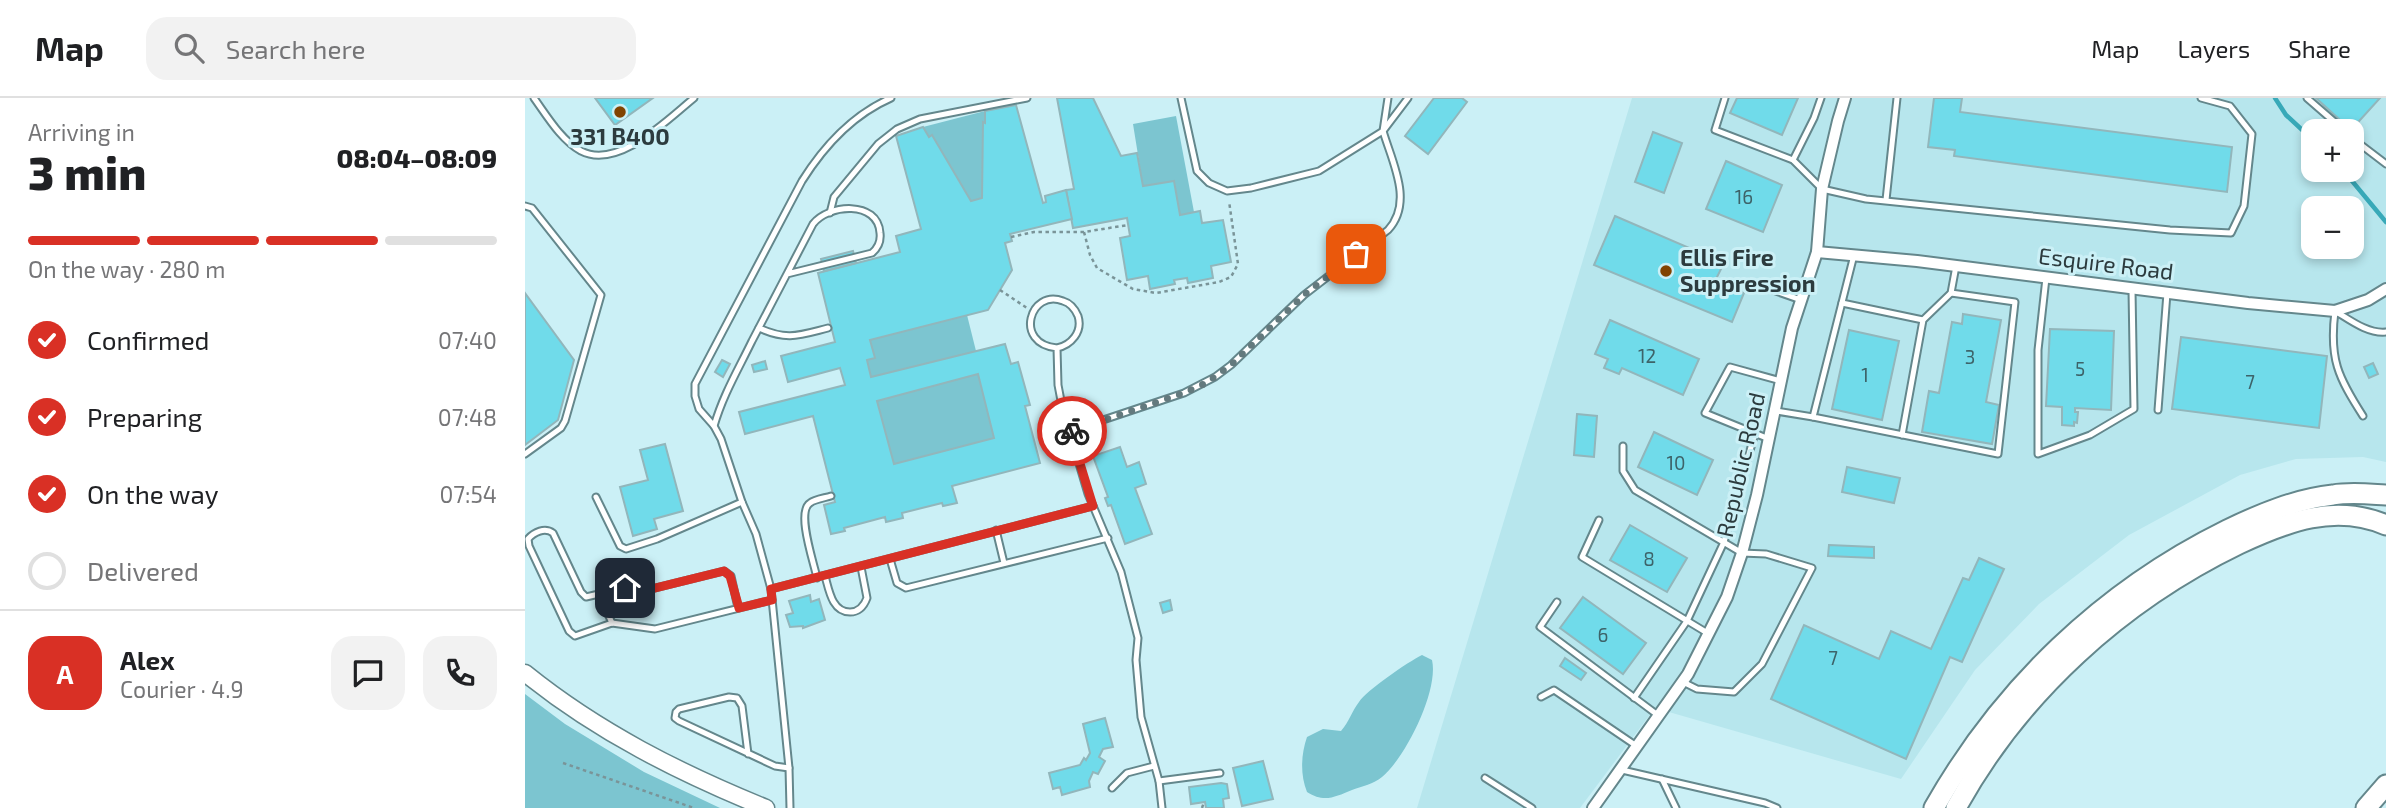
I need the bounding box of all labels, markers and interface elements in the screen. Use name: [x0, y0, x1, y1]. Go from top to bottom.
search box: [146, 17, 636, 80]
text: Map: [35, 28, 104, 68]
icon: search: [170, 29, 208, 67]
text: Search here: [226, 33, 365, 64]
text: Map: [2091, 34, 2139, 63]
text: Layers: [2177, 34, 2250, 63]
text: Share: [2288, 34, 2351, 63]
marker: 331 B400: [612, 104, 628, 120]
text: Arriving in: [28, 118, 135, 146]
map controls: [2301, 119, 2364, 259]
button: +: [2301, 119, 2364, 182]
place label: 331 B400: [570, 122, 670, 150]
text: 08:04–08:09: [336, 142, 497, 173]
text: 3 min: [28, 144, 146, 199]
house number: 16: [1735, 185, 1753, 208]
button: −: [2301, 196, 2364, 259]
pin: [1326, 224, 1386, 284]
icon: bag: [1337, 235, 1375, 273]
street label: Esquire Road: [2037, 241, 2175, 285]
place label: Ellis Fire Suppression: [1680, 243, 1815, 297]
text: On the way · 280 m: [28, 255, 225, 283]
marker: Ellis Fire Suppression: [1658, 263, 1674, 279]
icon: check: [28, 321, 66, 359]
text: Confirmed: [87, 324, 210, 355]
text: 07:40: [438, 326, 497, 354]
house number: 12: [1638, 344, 1656, 367]
house number: 3: [1965, 345, 1975, 368]
house number: 5: [2075, 357, 2085, 380]
house number: 1: [1861, 363, 1869, 386]
house number: 7: [2245, 370, 2255, 393]
street label: Republic Road: [1710, 390, 1770, 540]
courier: [1037, 396, 1107, 466]
icon: check: [28, 398, 66, 436]
text: Preparing: [87, 401, 202, 432]
text: 07:48: [438, 403, 497, 431]
icon: bike: [1053, 412, 1091, 450]
house number: 10: [1666, 451, 1686, 474]
icon: check: [28, 475, 66, 513]
text: On the way: [87, 478, 218, 509]
text: 07:54: [439, 480, 497, 508]
house number: 8: [1643, 547, 1655, 570]
text: Delivered: [87, 555, 199, 586]
pin: [595, 558, 655, 618]
icon: home: [606, 569, 644, 607]
house number: 6: [1598, 623, 1608, 646]
button: chat: [331, 636, 405, 710]
button: phone: [423, 636, 497, 710]
text: Alex: [120, 644, 175, 675]
house number: 7: [1828, 646, 1838, 669]
text: A: [57, 658, 73, 689]
text: Courier · 4.9: [120, 675, 244, 703]

